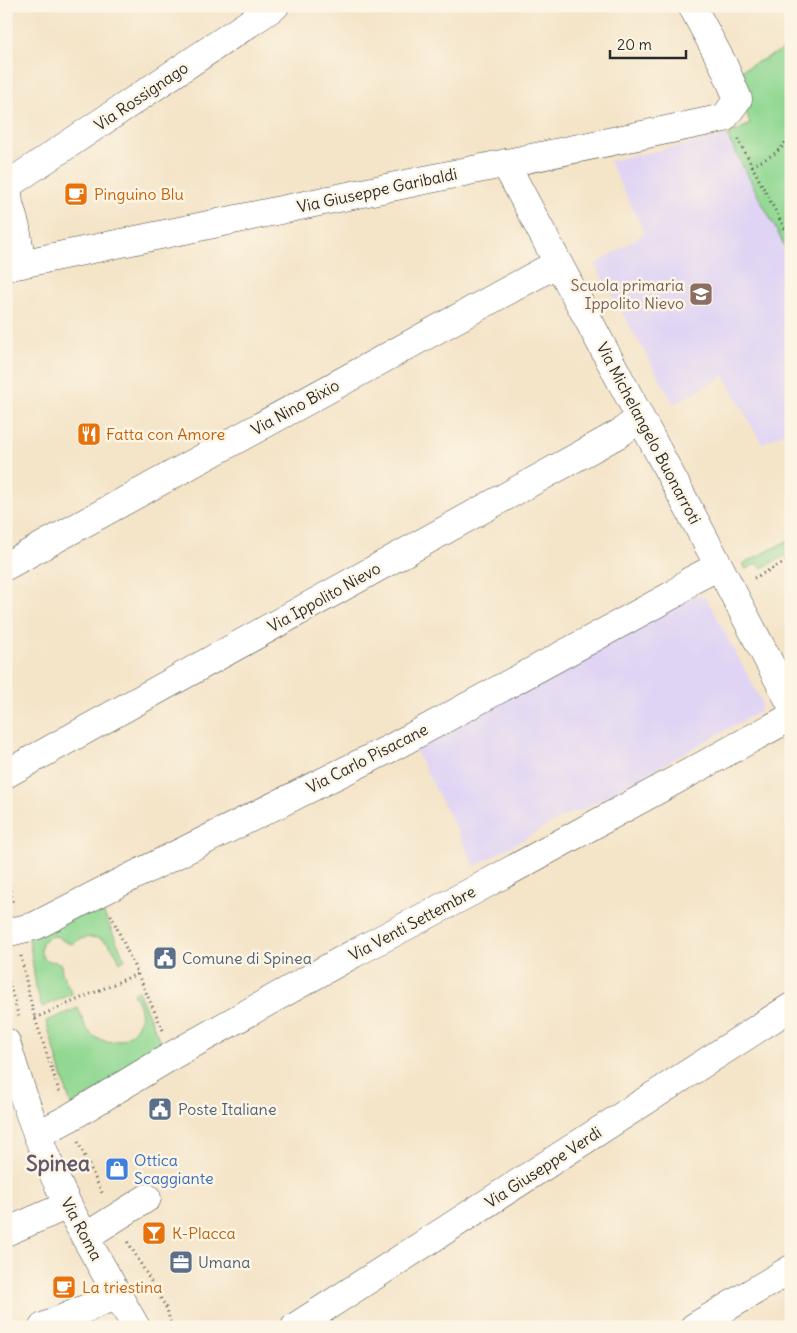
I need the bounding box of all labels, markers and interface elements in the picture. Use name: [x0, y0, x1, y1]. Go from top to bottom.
scale bar: [610, 28, 686, 60]
text: 20 m: [617, 35, 652, 54]
street label: Via Rossignago: [90, 57, 192, 135]
street label: Via Giuseppe Garibaldi: [295, 163, 459, 217]
cafe icon: Pinguino Blu: [63, 181, 89, 207]
place label: Pinguino Blu: [94, 184, 184, 204]
place label: Scuola primaria Ippolito Nievo: [571, 275, 684, 313]
school or university icon: Scuola primaria Ippolito Nievo: [688, 281, 714, 307]
street label: Via Michelangelo Buonarroti: [593, 339, 705, 527]
street label: Via Nino Bixio: [247, 375, 343, 439]
restaurant icon: Fatta con Amore: [76, 421, 102, 447]
place label: Fatta con Amore: [106, 424, 225, 444]
street label: Via Ippolito Nievo: [264, 558, 384, 636]
street label: Via Carlo Pisacane: [303, 719, 431, 797]
street label: Via Venti Settembre: [345, 881, 479, 965]
public building icon: Comune di Spinea: [152, 945, 178, 971]
place label: Comune di Spinea: [182, 948, 312, 968]
public building icon: Poste Italiane: [147, 1096, 173, 1122]
place label: Poste Italiane: [178, 1099, 277, 1119]
street label: Via Giuseppe Verdi: [481, 1122, 605, 1212]
district label: Spinea: [26, 1150, 90, 1177]
place label: Ottica Scaggiante: [134, 1150, 214, 1188]
shop icon: Ottica Scaggiante: [104, 1156, 130, 1182]
street label: Via Roma: [57, 1194, 107, 1264]
bar icon: K-Placca: [141, 1220, 167, 1246]
place label: K-Placca: [172, 1223, 236, 1243]
office icon: Umana: [168, 1249, 194, 1275]
place label: Umana: [198, 1252, 250, 1272]
cafe icon: La triestina: [51, 1274, 77, 1300]
place label: La triestina: [82, 1277, 162, 1297]

